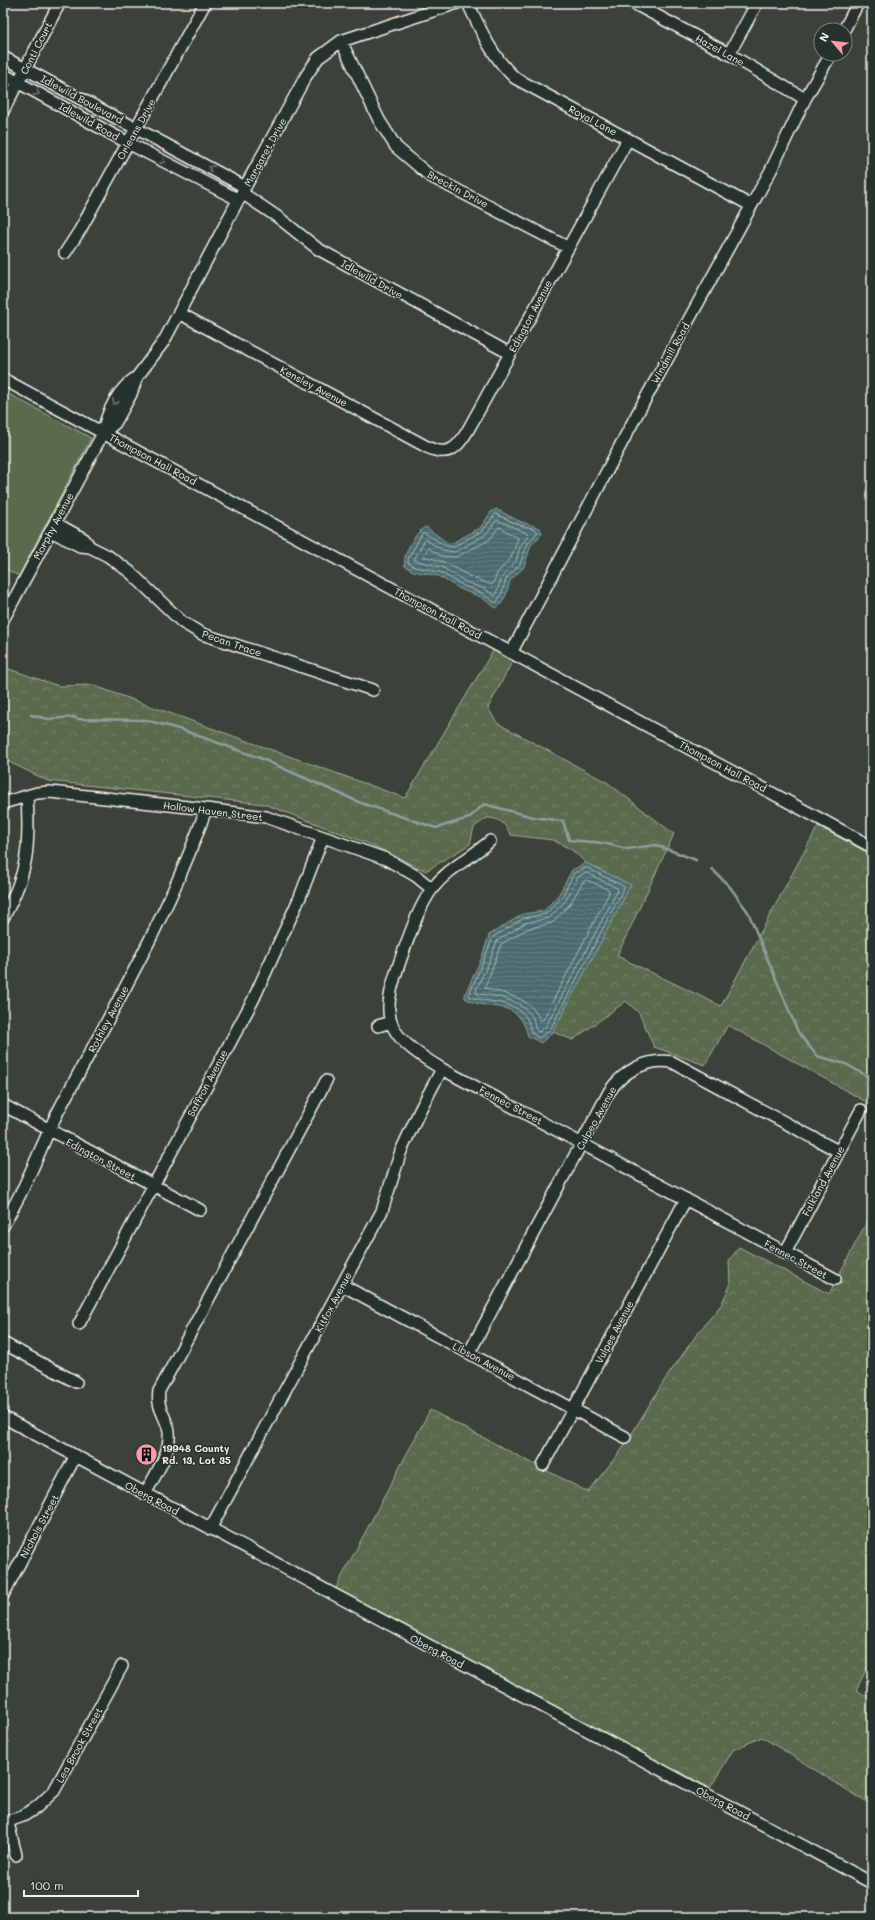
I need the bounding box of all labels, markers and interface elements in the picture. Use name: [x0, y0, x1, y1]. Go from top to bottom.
street label: Conti Court: [17, 19, 55, 77]
north arrow: [813, 22, 853, 62]
text: N: [815, 30, 832, 44]
street label: Hazel Lane: [693, 31, 747, 69]
street label: Idlewild Boulevard: [38, 71, 126, 127]
one-way arrow: [33, 88, 40, 96]
street label: Orleans Drive: [113, 96, 159, 162]
street label: Idlewild Road: [56, 99, 122, 143]
street label: Royal Lane: [566, 101, 620, 139]
street label: Margaret Drive: [240, 115, 290, 189]
one-way arrow: [159, 156, 166, 164]
one-way arrow: [208, 166, 215, 173]
street label: Breckin Drive: [425, 167, 491, 211]
street label: Idlewild Drive: [339, 256, 405, 302]
street label: Edington Avenue: [505, 277, 555, 355]
street label: Windmill Road: [647, 320, 693, 386]
street label: Kensley Avenue: [278, 362, 350, 410]
one-way arrow: [112, 397, 120, 405]
street label: Thompson Hall Road: [107, 430, 199, 488]
street label: Morphy Avenue: [30, 490, 76, 562]
street label: Thompson Hall Road: [392, 584, 484, 642]
street label: Pecan Trace: [200, 626, 264, 660]
street label: Thompson Hall Road: [677, 737, 769, 795]
street label: Hollow Haven Street: [162, 798, 264, 824]
street label: Rothley Avenue: [84, 983, 132, 1055]
street label: Saffron Avenue: [183, 1047, 231, 1119]
street label: Fennec Street: [477, 1082, 545, 1128]
street label: Culpeo Avenue: [573, 1083, 619, 1153]
street label: Edington Street: [64, 1135, 138, 1183]
street label: Falkland Avenue: [798, 1143, 848, 1219]
street label: Fennec Street: [762, 1236, 830, 1282]
street label: Kitfox Avenue: [311, 1269, 355, 1335]
street label: Vulpes Avenue: [592, 1298, 636, 1366]
street label: Libson Avenue: [450, 1339, 518, 1383]
building icon: 19948 County Rd. 13, Lot 35: [134, 1441, 160, 1467]
place label: 19948 County Rd. 13, Lot 35: [162, 1441, 231, 1467]
street label: Oberg Road: [122, 1478, 182, 1518]
street label: Nichols Street: [16, 1492, 62, 1560]
street label: Oberg Road: [407, 1631, 467, 1671]
street label: Lea Brook Street: [52, 1705, 106, 1785]
street label: Oberg Road: [693, 1783, 753, 1823]
scale bar: [24, 1872, 138, 1898]
text: 100 m: [30, 1877, 64, 1893]

